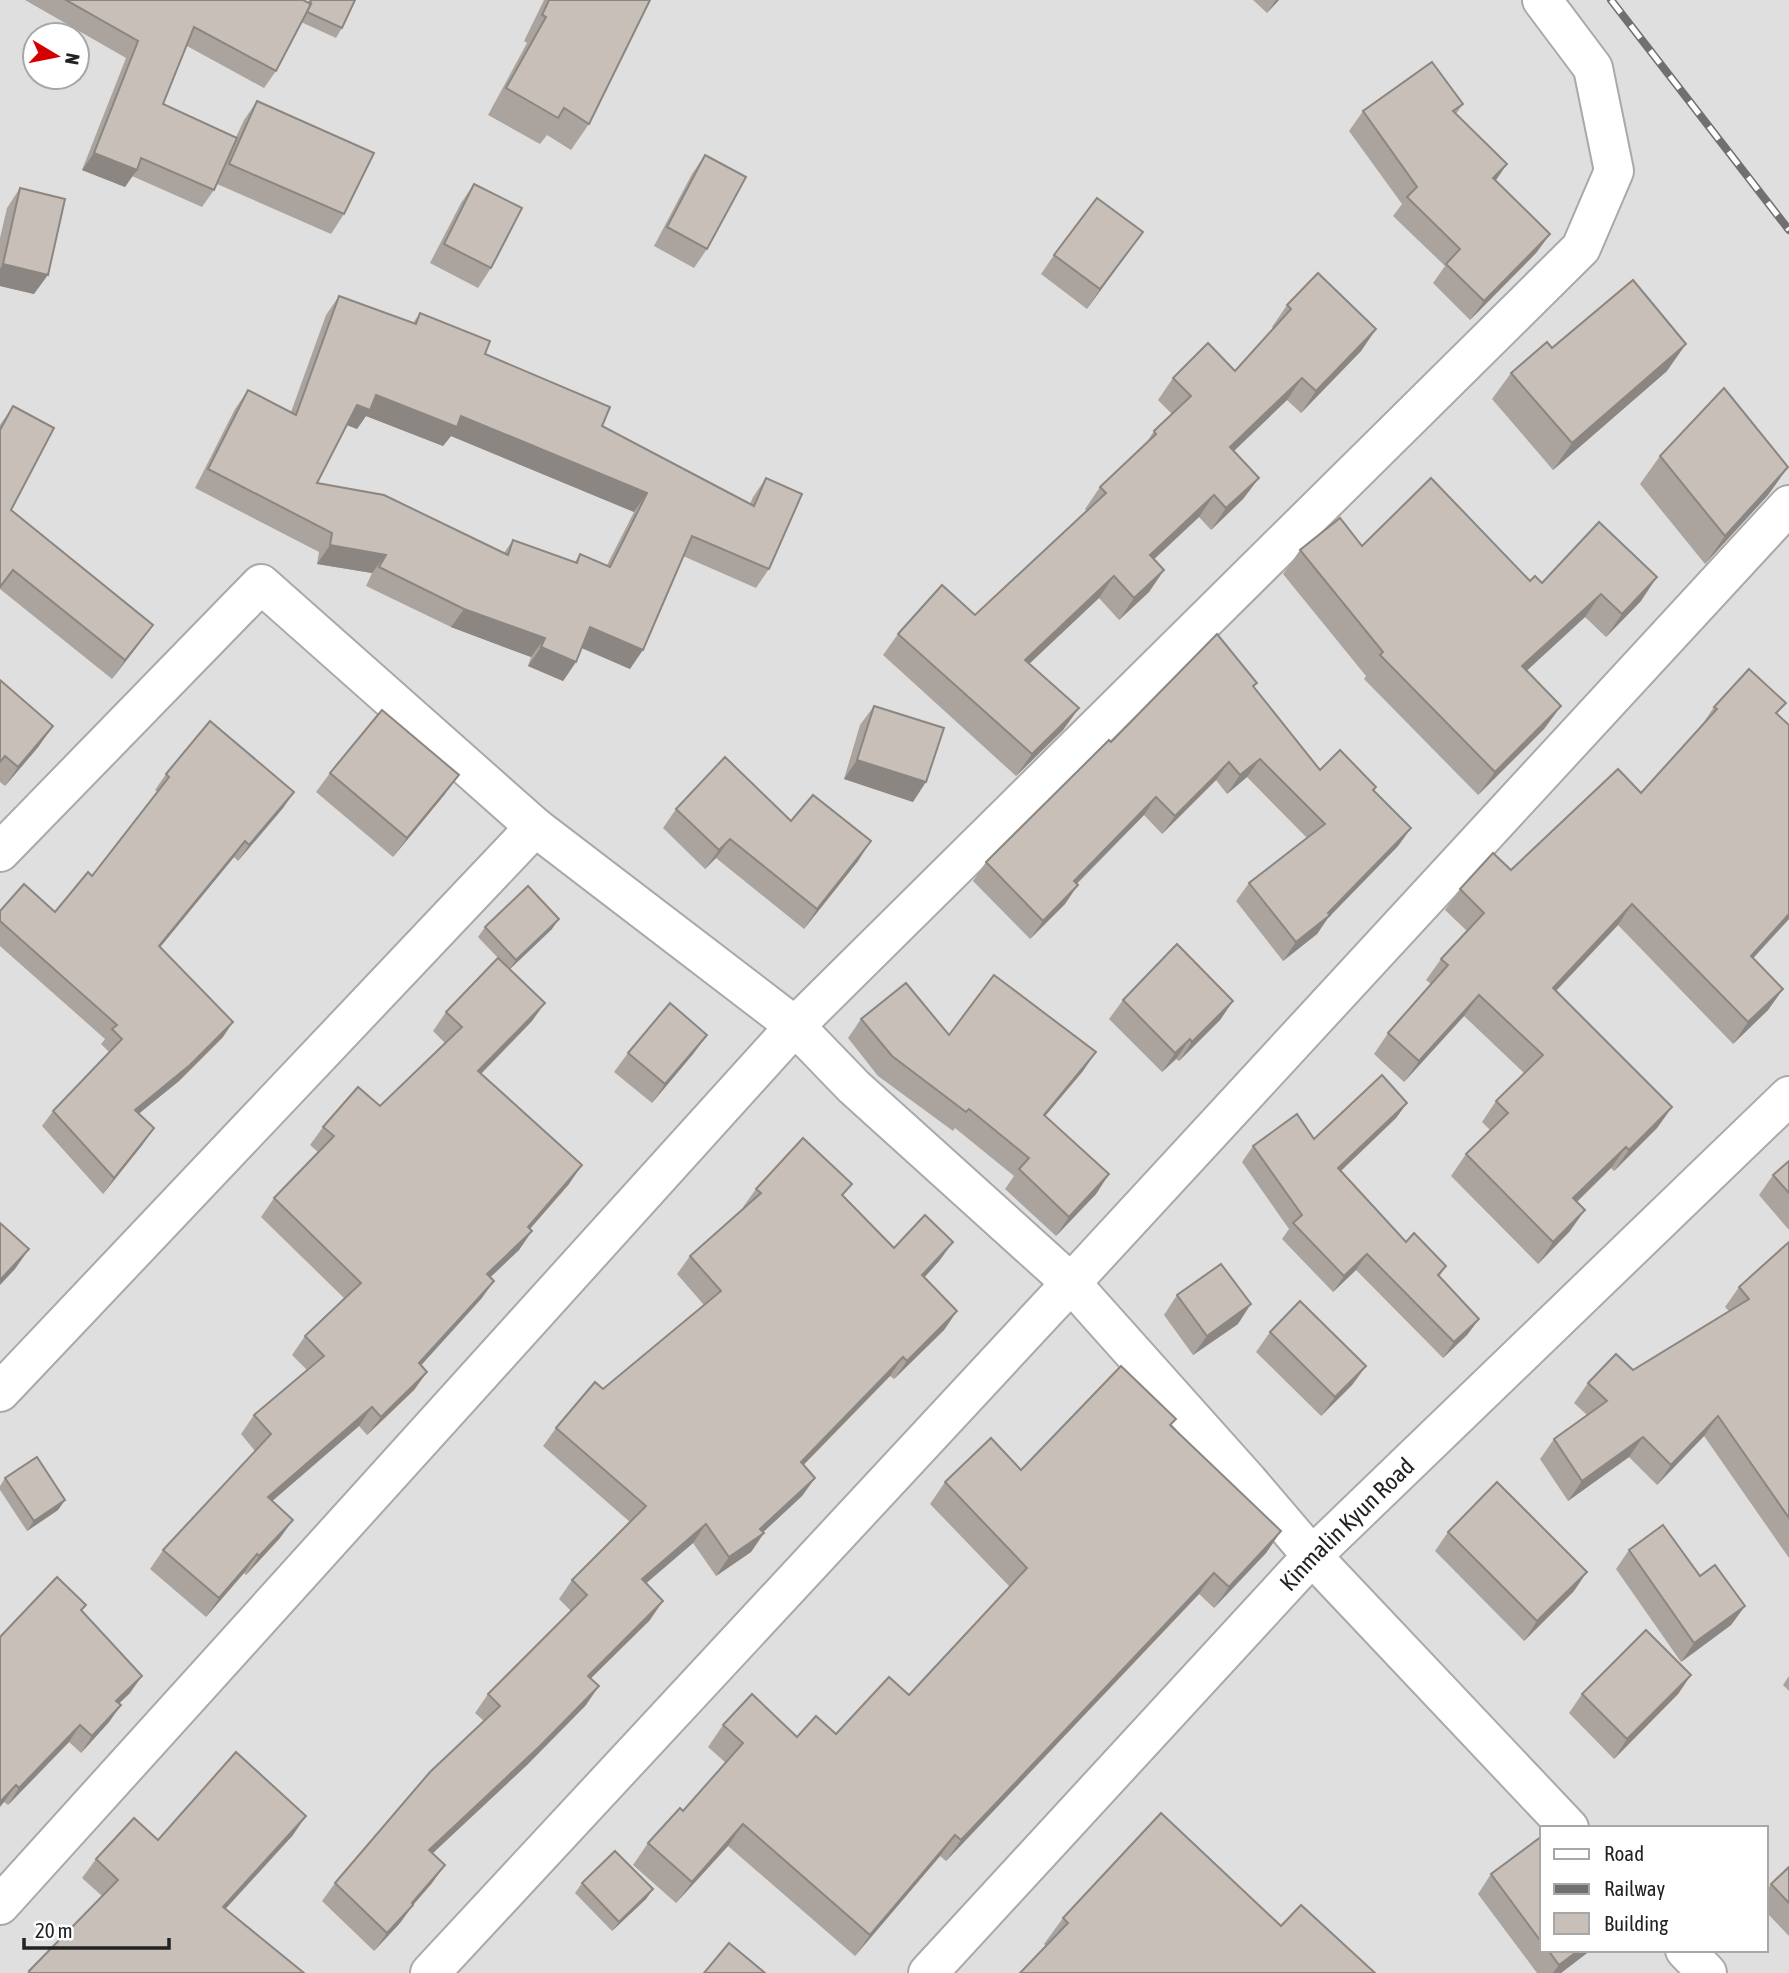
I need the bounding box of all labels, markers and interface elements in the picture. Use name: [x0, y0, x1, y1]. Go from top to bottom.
north arrow: [21, 21, 91, 91]
text: N: [61, 52, 85, 66]
street label: Kinmalin Kyun Road: [1274, 1452, 1419, 1596]
legend: [1540, 1826, 1768, 1952]
text: Road: [1604, 1841, 1644, 1865]
text: Railway: [1604, 1876, 1666, 1900]
scale bar: [24, 1906, 170, 1950]
text: Building: [1604, 1911, 1668, 1935]
text: 20 m: [35, 1918, 73, 1942]

